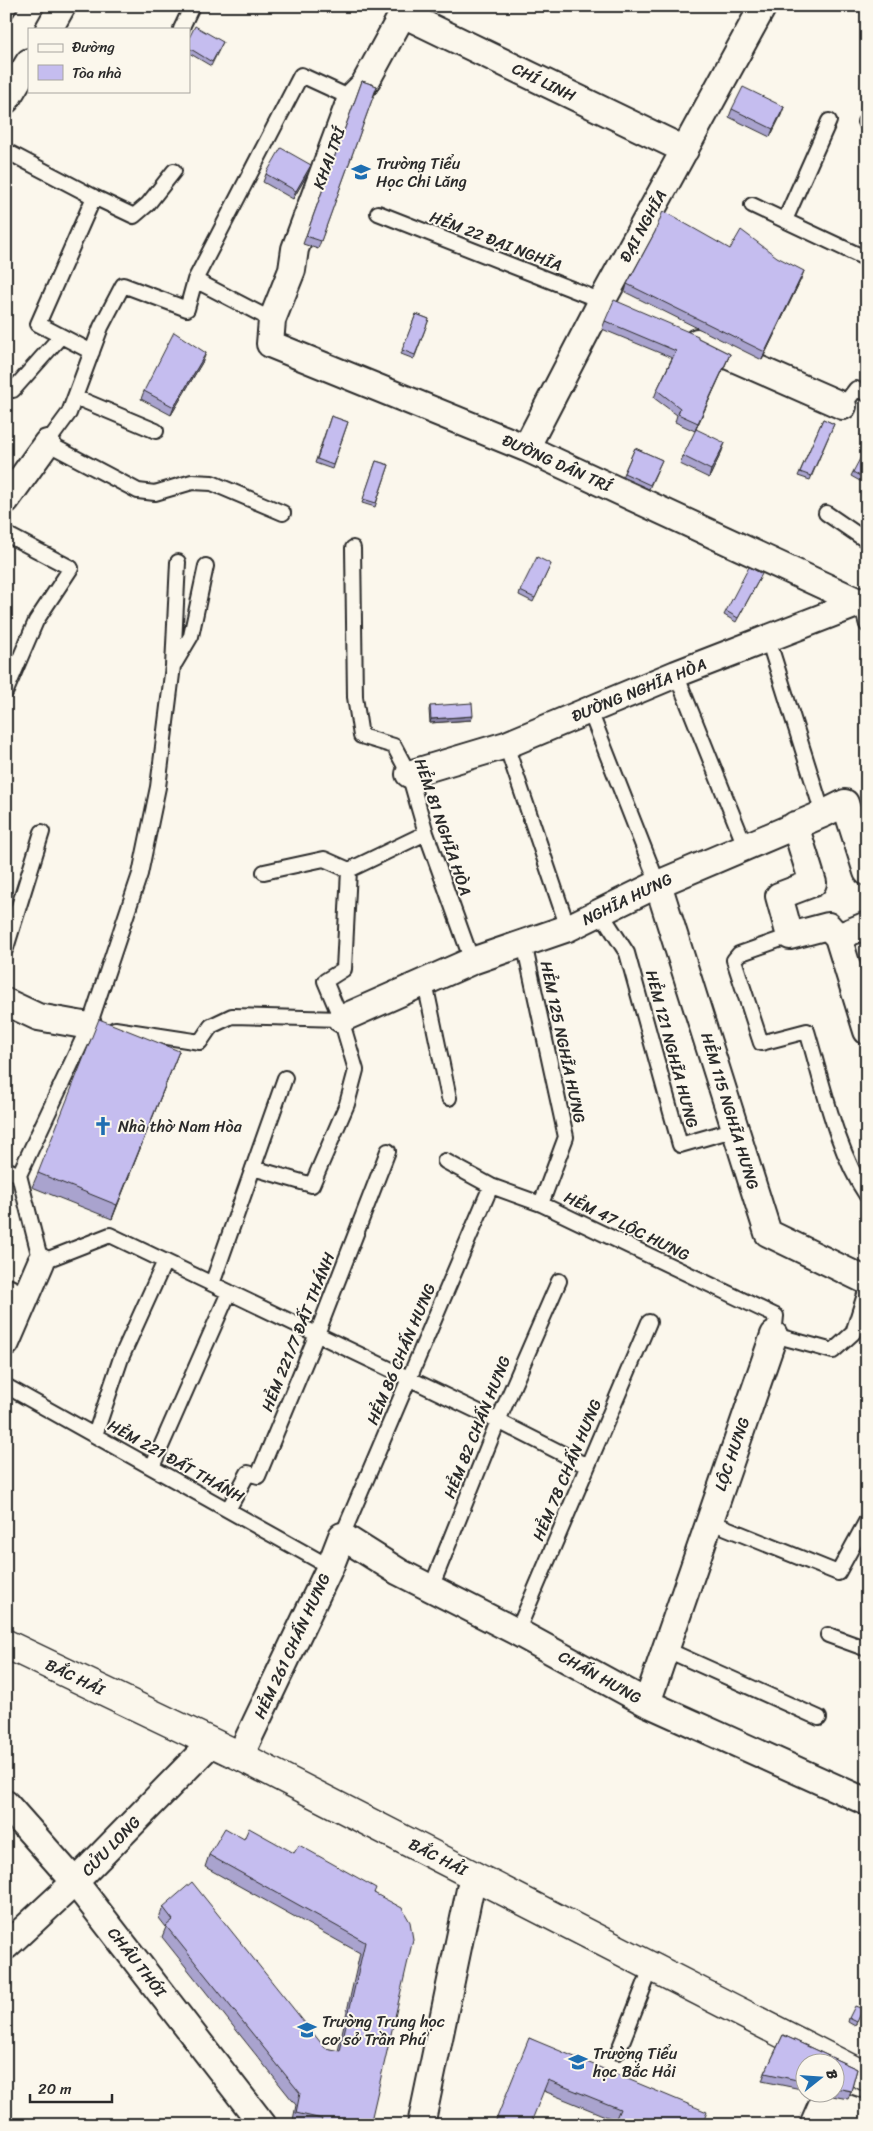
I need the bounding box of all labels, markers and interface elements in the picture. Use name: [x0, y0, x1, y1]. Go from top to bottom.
legend: [28, 28, 190, 92]
text: Đường: [72, 34, 115, 60]
street label: CHÍ LINH: [507, 54, 581, 110]
text: Tòa nhà: [72, 60, 122, 86]
street label: KHAI TRÍ: [304, 121, 354, 193]
place label: Trường Tiểu Học Chi Lăng: [376, 149, 467, 196]
school or university icon: Trường Tiểu Học Chi Lăng: [350, 161, 372, 183]
street label: ĐẠI NGHĨA: [611, 184, 675, 268]
street label: HẺM 22 ĐẠI NGHĨA: [426, 202, 566, 280]
street label: ĐƯỜNG DÂN TRÍ: [497, 426, 618, 501]
street label: ĐƯỜNG NGHĨA HÒA: [567, 650, 711, 730]
street label: HẺM 81 NGHĨA HÒA: [406, 754, 480, 900]
street label: NGHĨA HƯNG: [577, 864, 677, 934]
street label: HẺM 125 NGHĨA HƯNG: [532, 958, 594, 1126]
street label: HẺM 121 NGHĨA HƯNG: [637, 967, 707, 1131]
street label: HẺM 115 NGHĨA HƯNG: [692, 1029, 768, 1193]
place label: Nhà thờ Nam Hòa: [118, 1112, 243, 1141]
church icon: Nhà thờ Nam Hòa: [92, 1115, 114, 1137]
street label: HẺM 47 LỘC HƯNG: [559, 1183, 695, 1269]
street label: HẺM 221/7 ĐẤT THÁNH: [253, 1247, 344, 1416]
street label: HẺM 86 CHẤN HƯNG: [358, 1278, 444, 1430]
street label: HẺM 82 CHẤN HƯNG: [435, 1351, 519, 1503]
street label: HẺM 78 CHẤN HƯNG: [524, 1394, 610, 1546]
street label: HẺM 221 ĐẤT THÁNH: [102, 1411, 250, 1511]
street label: LỘC HƯNG: [706, 1413, 758, 1495]
street label: HẺM 261 CHẤN HƯNG: [245, 1568, 339, 1724]
street label: CHẤN HƯNG: [553, 1642, 647, 1712]
street label: BẮC HẢI: [40, 1650, 111, 1705]
street label: CỬU LONG: [74, 1809, 148, 1883]
street label: BẮC HẢI: [403, 1830, 474, 1885]
street label: CHÂU THỚI: [100, 1920, 175, 2005]
place label: Trường Trung học cơ sở Trần Phú: [322, 2007, 445, 2054]
school or university icon: Trường Trung học cơ sở Trần Phú: [296, 2019, 318, 2041]
place label: Trường Tiểu học Bắc Hải: [592, 2039, 678, 2086]
school or university icon: Trường Tiểu học Bắc Hải: [567, 2051, 589, 2073]
north arrow: [796, 2054, 846, 2104]
text: B: [819, 2066, 845, 2082]
scale bar: [30, 2071, 112, 2103]
text: 20 m: [38, 2076, 72, 2102]

